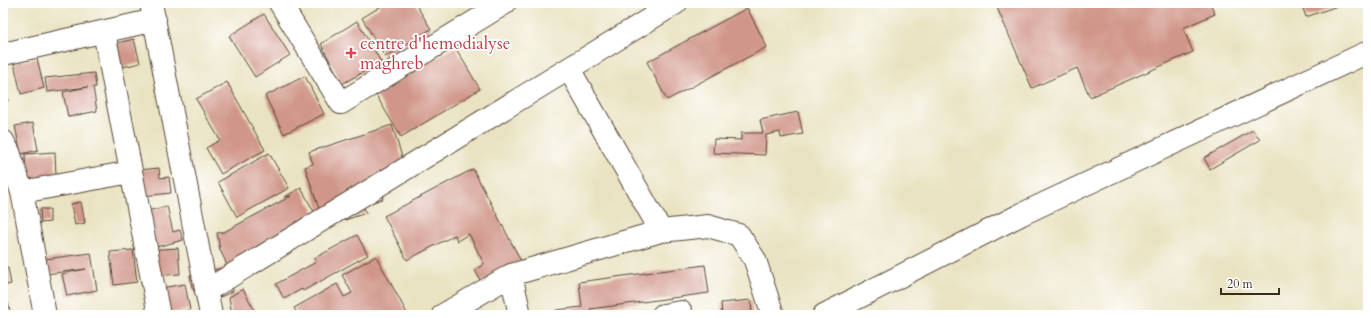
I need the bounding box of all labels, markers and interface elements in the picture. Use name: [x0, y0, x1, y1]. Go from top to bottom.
place label: centre d'hemodialyse maghreb: [360, 32, 510, 75]
marker: centre d'hemodialyse maghreb: [345, 47, 357, 59]
scale bar: [1221, 270, 1279, 296]
text: 20 m: [1227, 276, 1254, 292]

